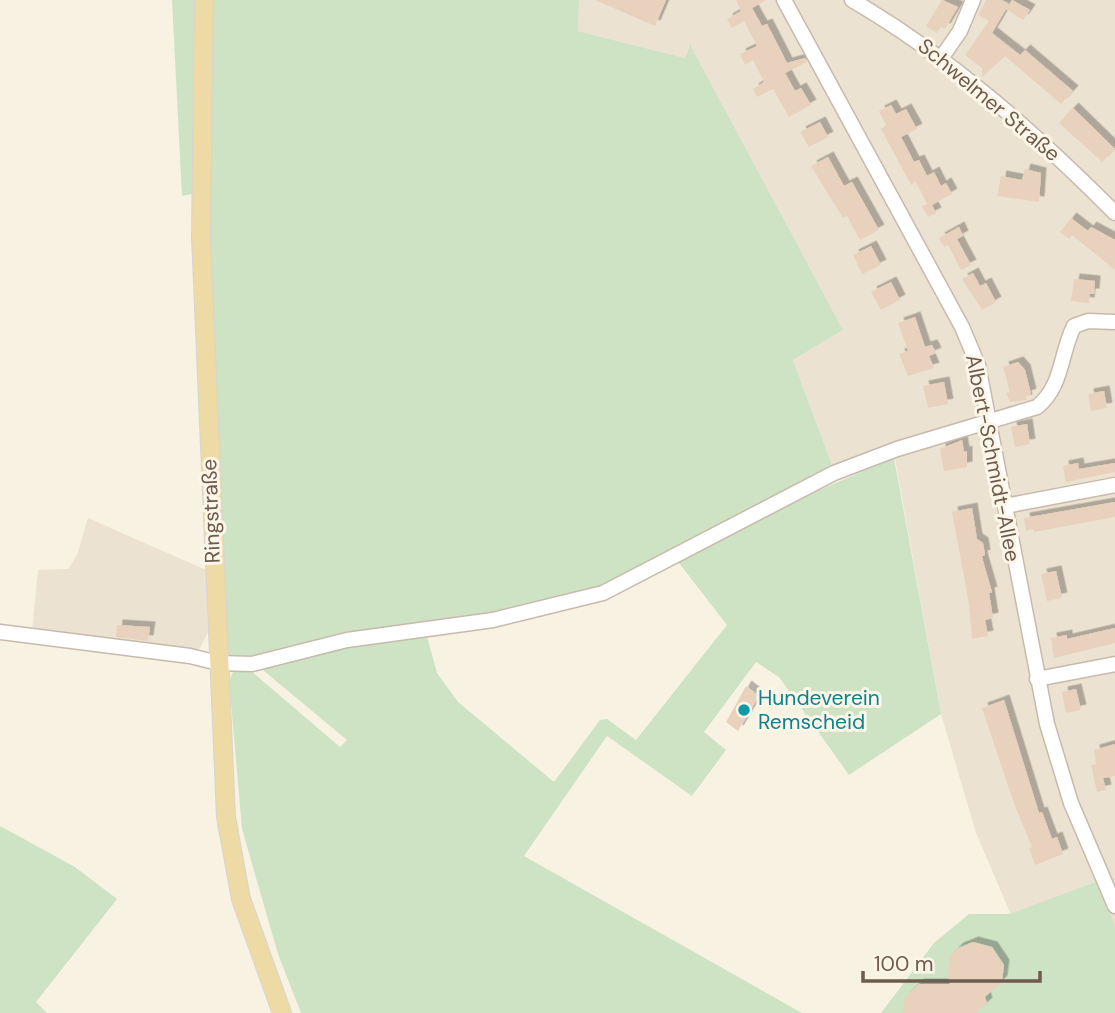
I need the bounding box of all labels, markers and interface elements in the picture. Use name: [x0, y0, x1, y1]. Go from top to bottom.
street label: Schwelmer Straße: [912, 32, 1066, 168]
street label: Albert-Schmidt-Allee: [959, 352, 1027, 564]
street label: Ringstraße: [195, 458, 227, 564]
place label: Hundeverein Remscheid: [758, 684, 880, 736]
marker: Hundeverein Remscheid: [736, 702, 752, 718]
scale bar: [863, 940, 1040, 984]
text: 100 m: [874, 950, 934, 978]

